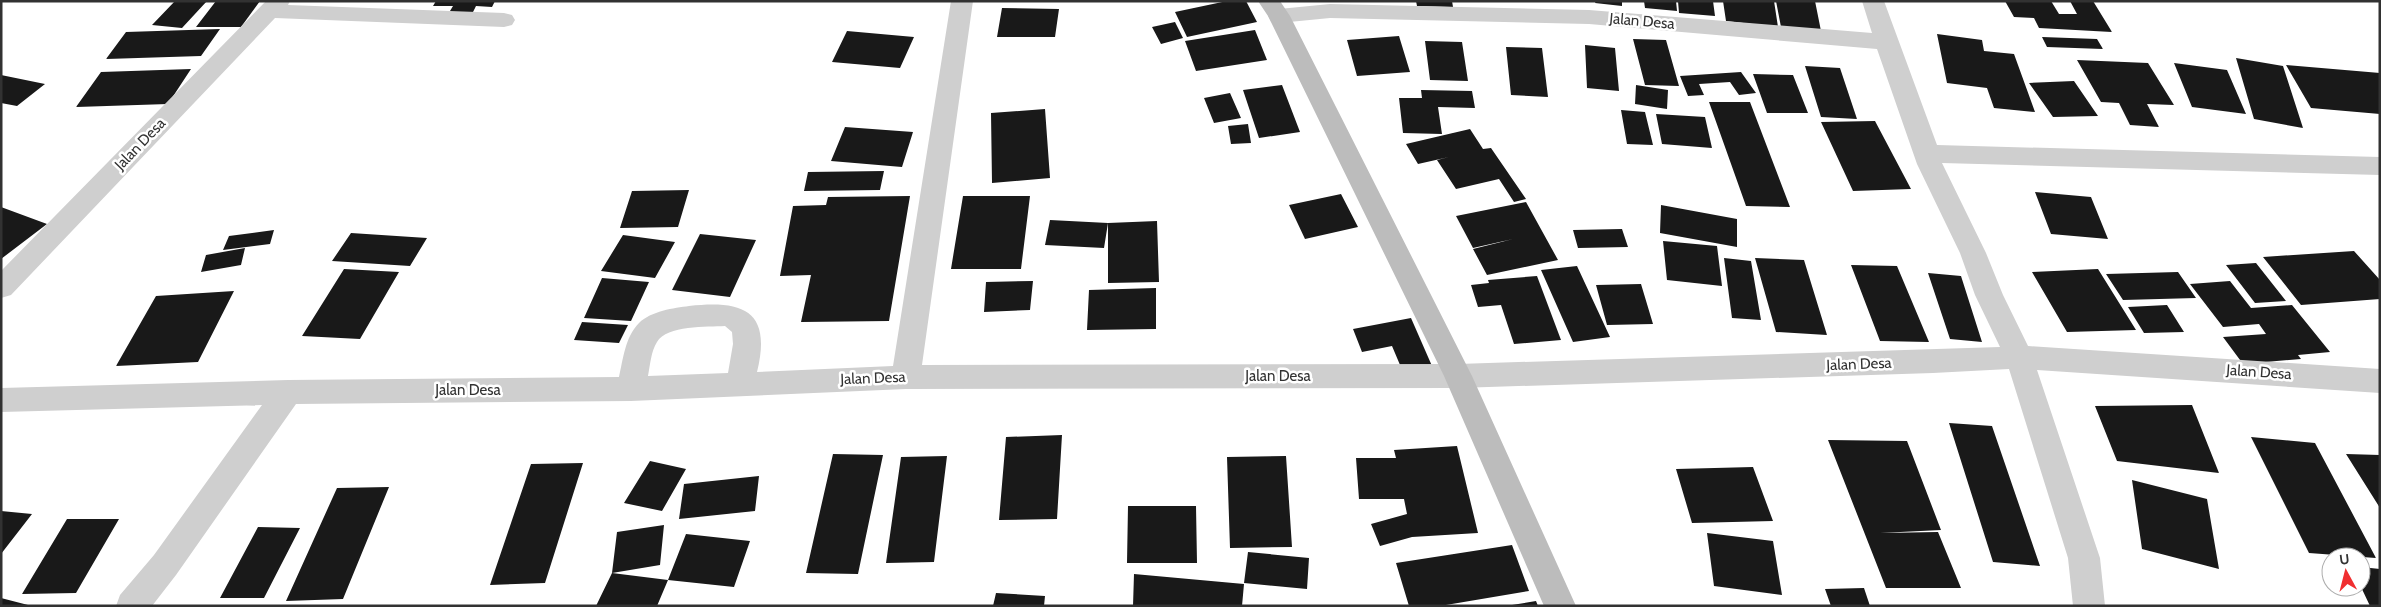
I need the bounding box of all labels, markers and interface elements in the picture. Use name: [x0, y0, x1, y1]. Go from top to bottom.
street label: Jalan Desa: [1608, 9, 1676, 33]
street label: Jalan Desa: [110, 114, 170, 174]
street label: Jalan Desa: [1825, 354, 1893, 374]
street label: Jalan Desa: [2225, 361, 2293, 383]
street label: Jalan Desa: [1244, 367, 1311, 385]
street label: Jalan Desa: [839, 368, 907, 388]
street label: Jalan Desa: [434, 381, 501, 399]
north arrow: [2321, 547, 2371, 597]
text: U: [2338, 550, 2351, 569]

